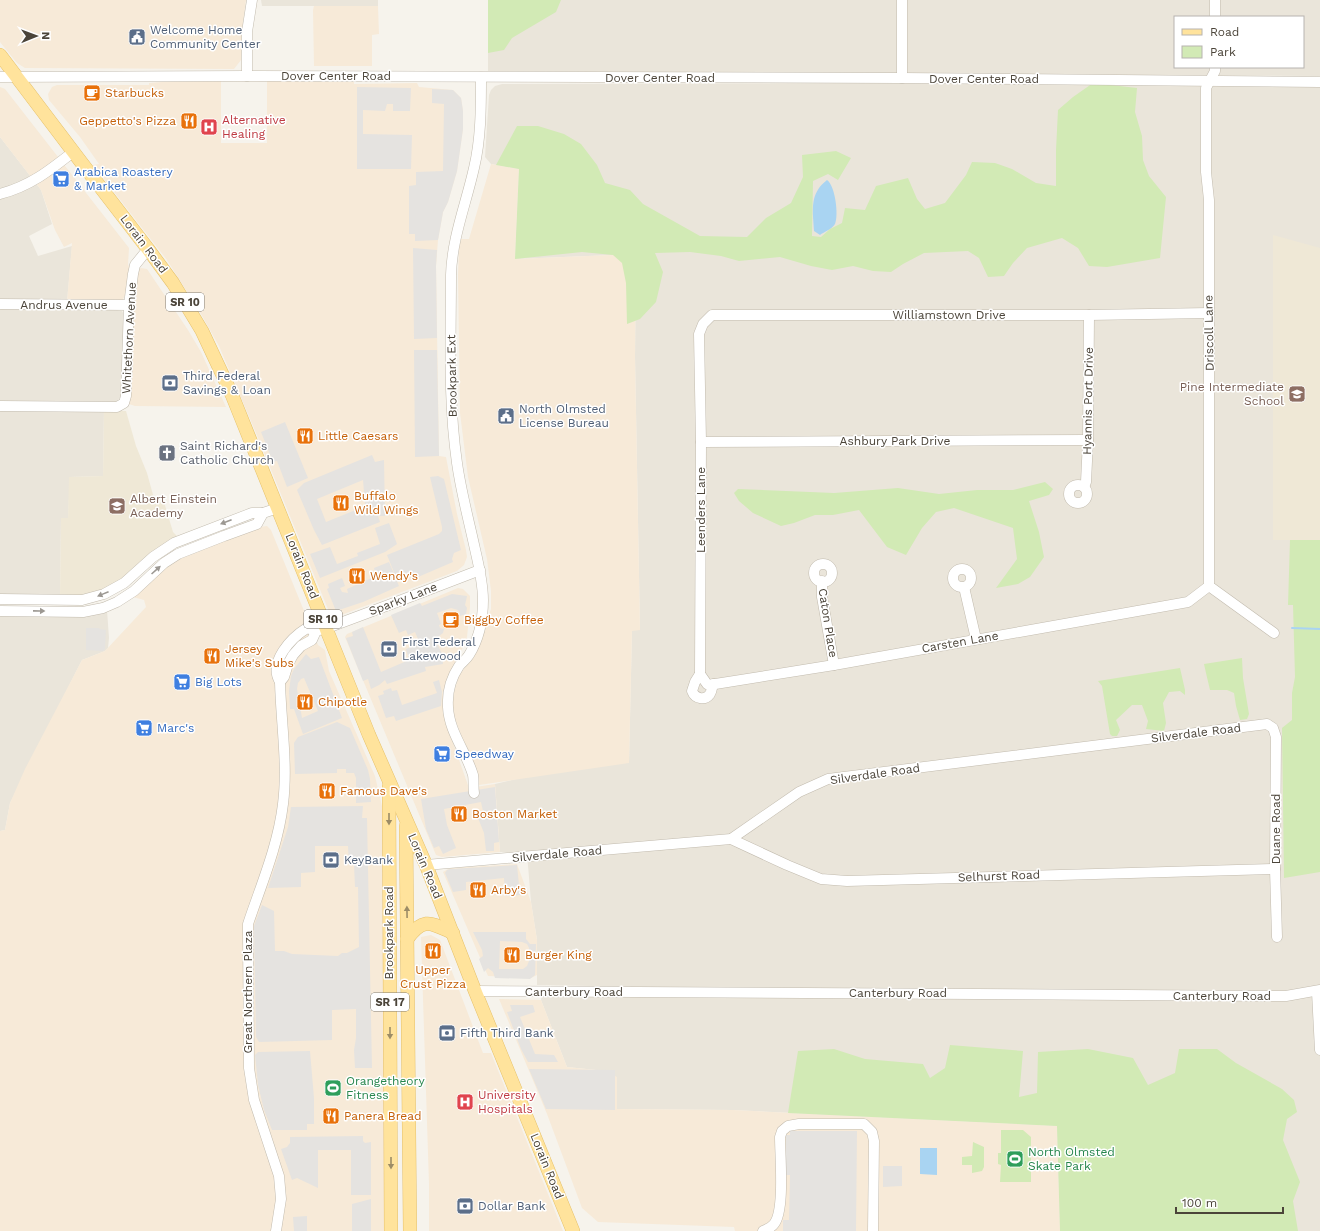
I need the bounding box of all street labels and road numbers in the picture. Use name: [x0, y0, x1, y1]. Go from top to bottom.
street label: Dover Center Road: [281, 69, 391, 83]
street label: Dover Center Road: [605, 71, 715, 85]
street label: Dover Center Road: [929, 72, 1039, 86]
street label: Lorain Road: [117, 212, 171, 276]
street label: Whitethorn Avenue: [119, 282, 139, 394]
road number: SR 10: [166, 293, 204, 311]
street label: Driscoll Lane: [1201, 295, 1217, 371]
street label: Andrus Avenue: [20, 298, 108, 312]
street label: Williamstown Drive: [892, 308, 1006, 322]
street label: Brookpark Ext: [444, 335, 460, 417]
street label: Hyannis Port Drive: [1080, 347, 1096, 455]
street label: Ashbury Park Drive: [840, 434, 951, 448]
street label: Leenders Lane: [694, 467, 708, 553]
street label: Lorain Road: [282, 531, 322, 601]
street label: Sparky Lane: [367, 580, 439, 618]
street label: Caton Place: [816, 587, 840, 659]
road number: SR 10: [304, 610, 342, 628]
street label: Carsten Lane: [920, 628, 1000, 656]
street label: Silverdale Road: [1150, 721, 1242, 745]
street label: Silverdale Road: [829, 761, 921, 787]
street label: Duane Road: [1269, 794, 1283, 864]
street label: Lorain Road: [405, 831, 445, 901]
street label: Silverdale Road: [511, 843, 603, 865]
street label: Selhurst Road: [958, 868, 1040, 884]
street label: Brookpark Road: [382, 887, 396, 979]
street label: Great Northern Plaza: [241, 930, 255, 1054]
street label: Canterbury Road: [525, 985, 623, 999]
street label: Canterbury Road: [849, 986, 947, 1000]
street label: Canterbury Road: [1173, 989, 1271, 1003]
road number: SR 17: [371, 993, 409, 1011]
street label: Lorain Road: [527, 1131, 567, 1201]

